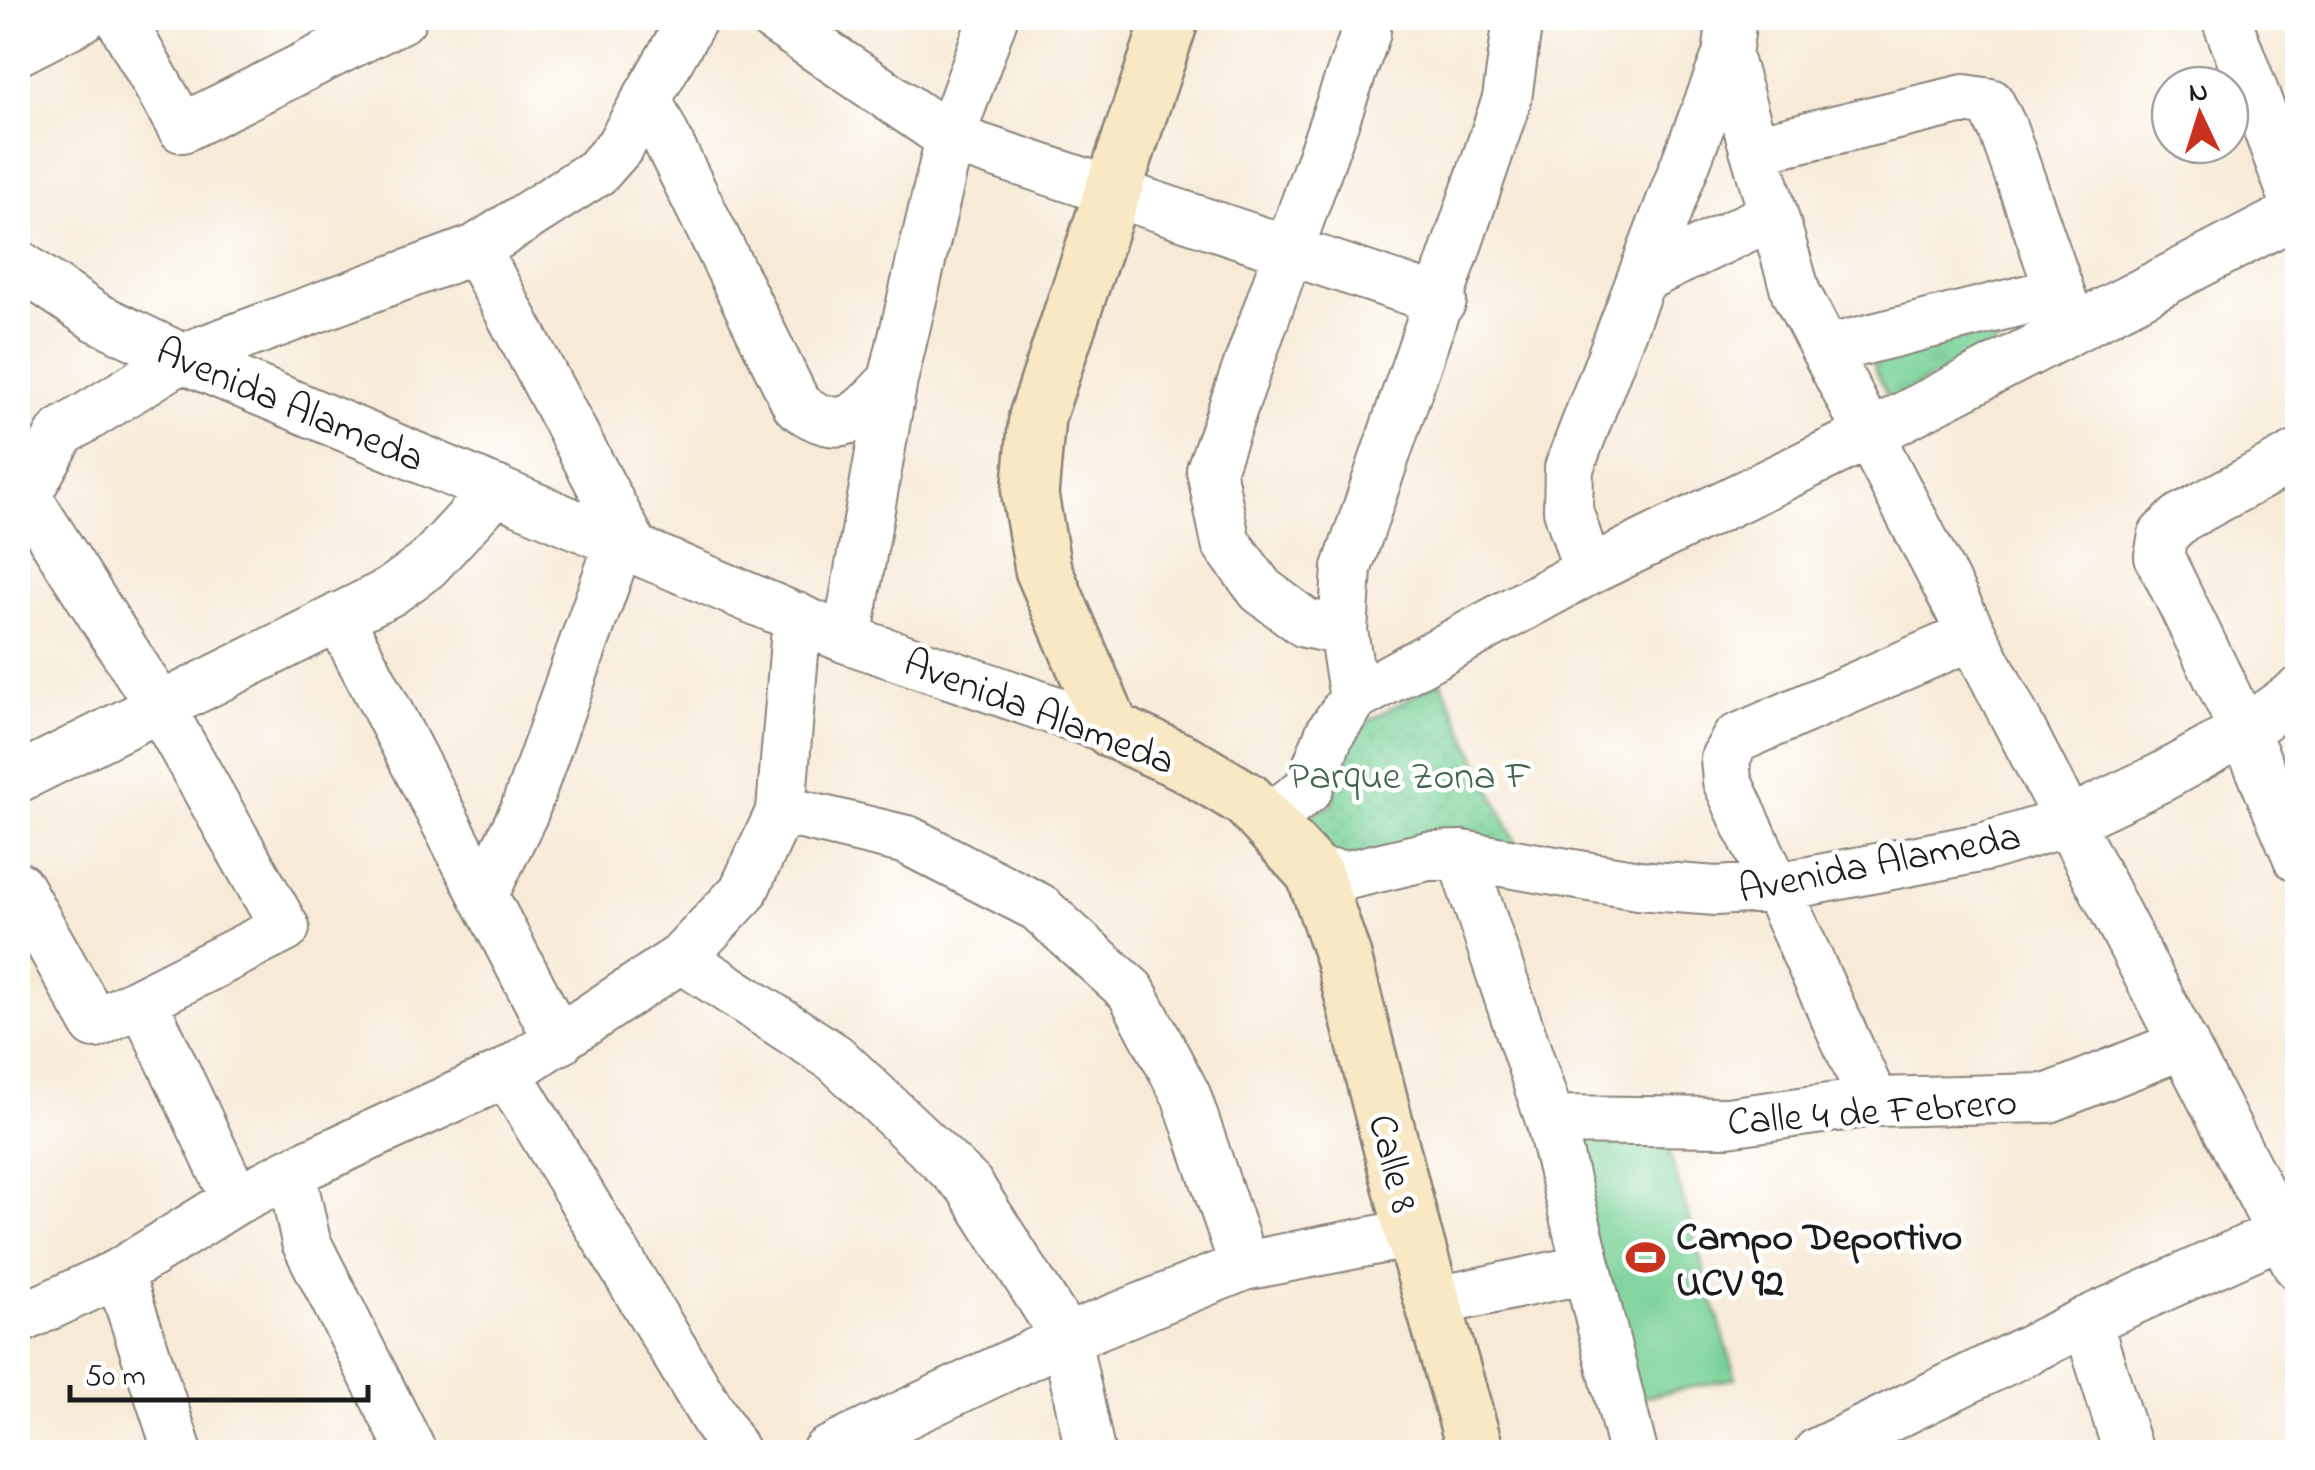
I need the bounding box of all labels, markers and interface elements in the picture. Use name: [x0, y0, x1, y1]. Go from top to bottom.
north arrow: [2150, 65, 2250, 165]
text: N: [2188, 72, 2209, 115]
street label: Avenida Alameda: [146, 324, 432, 490]
street label: Avenida Alameda: [894, 635, 1183, 793]
park label: Parque Zona F: [1289, 749, 1531, 808]
street label: Avenida Alameda: [1734, 809, 2026, 922]
street label: Calle 4 de Febrero: [1725, 1075, 2019, 1154]
street label: Calle 8: [1350, 1108, 1431, 1220]
place label: Campo Deportivo UCV 92: [1676, 1210, 1962, 1315]
sports icon: Campo Deportivo UCV 92: [1625, 1237, 1667, 1279]
scale bar: [70, 1340, 368, 1402]
text: 50 m: [85, 1356, 146, 1400]

